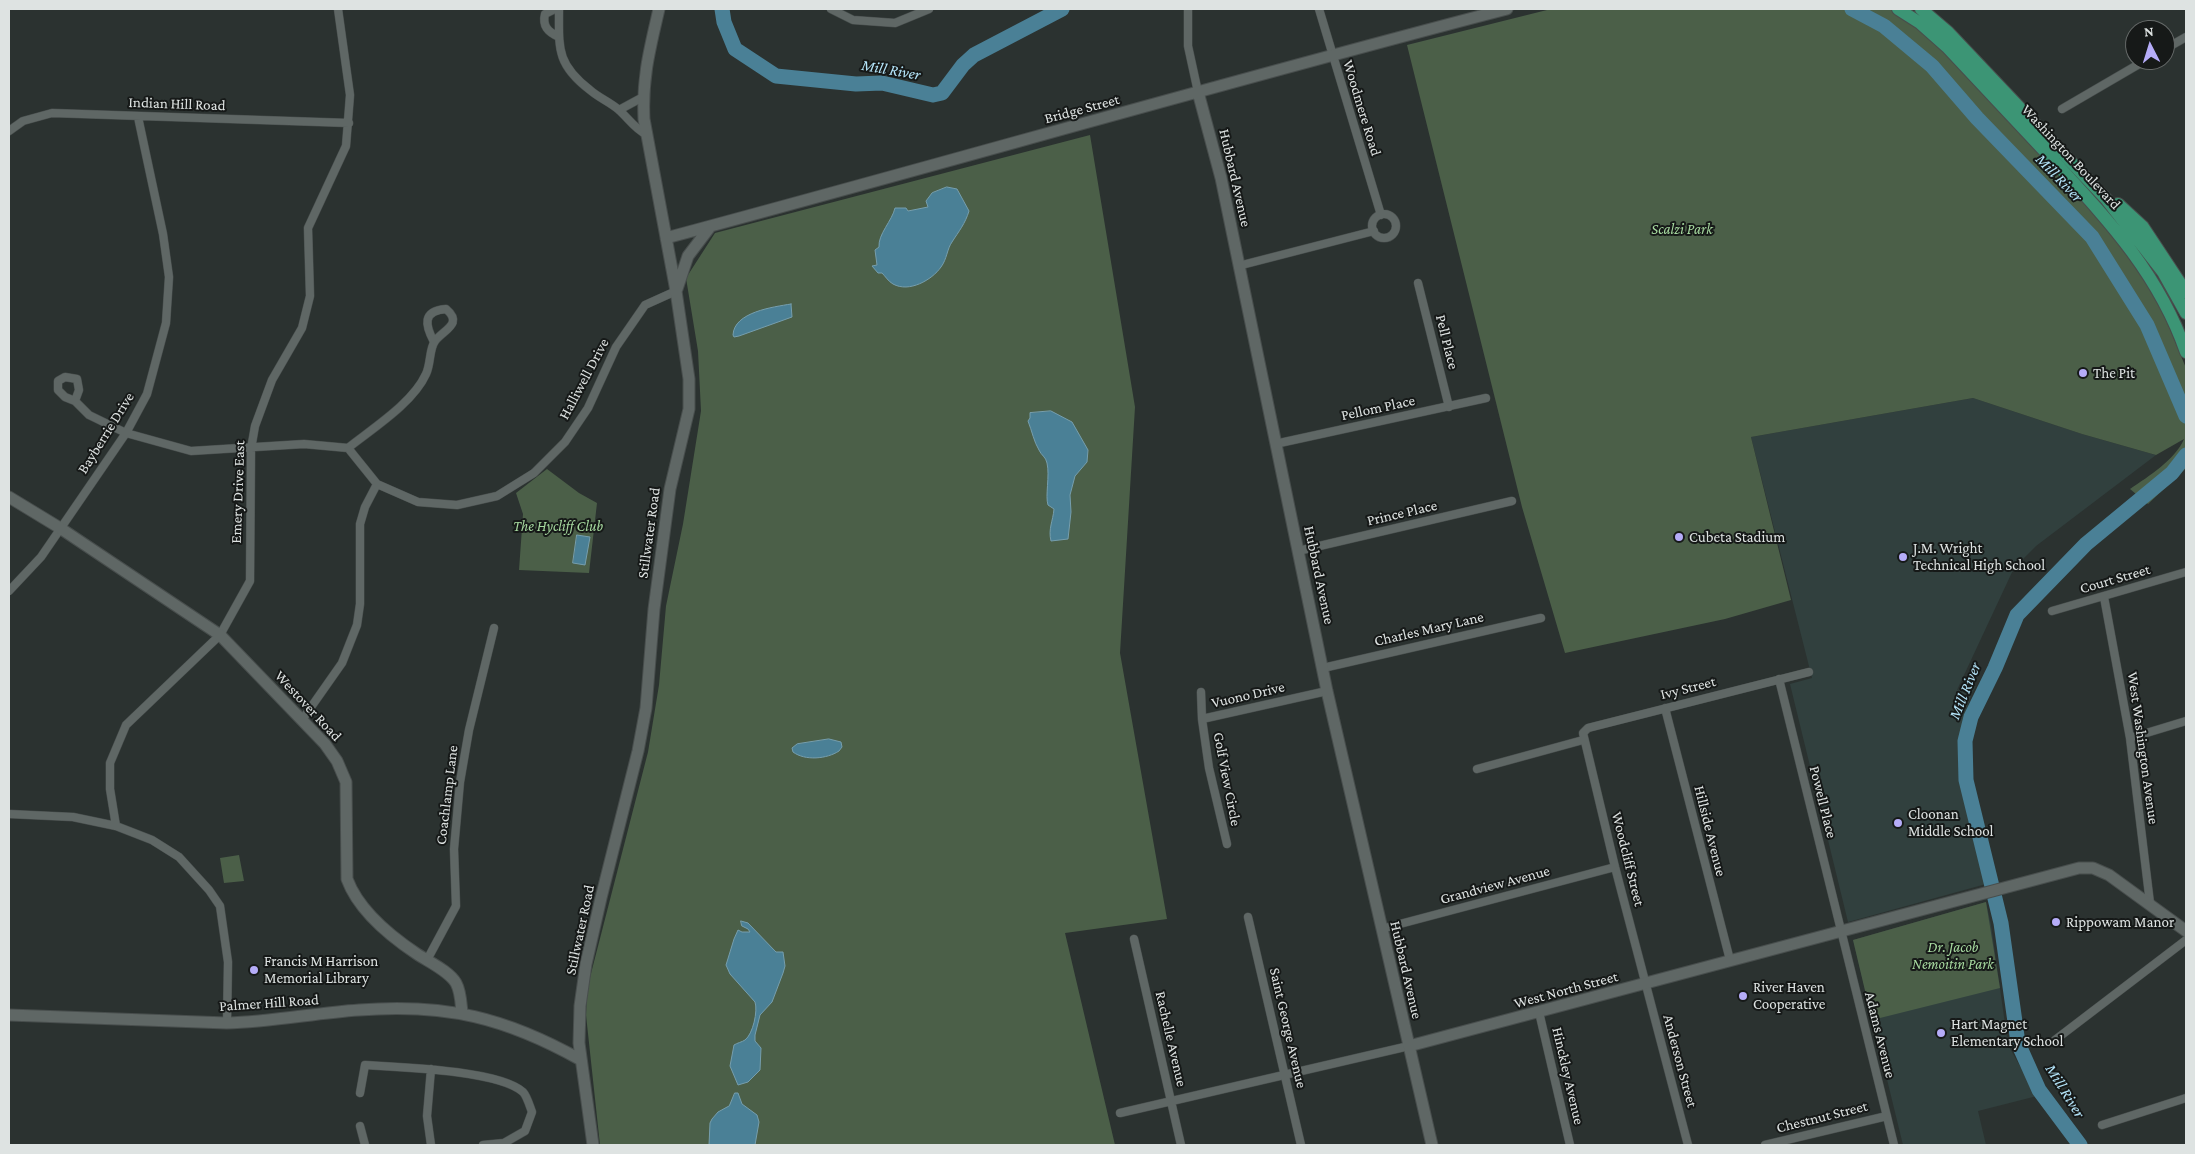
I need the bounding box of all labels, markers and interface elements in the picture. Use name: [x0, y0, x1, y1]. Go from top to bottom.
north arrow: [2125, 20, 2175, 70]
text: N: [2143, 23, 2154, 39]
water label: Mill River: [860, 55, 922, 85]
street label: Woodmere Road: [1339, 58, 1385, 158]
street label: Bridge Street: [1042, 90, 1122, 128]
street label: Indian Hill Road: [128, 93, 226, 115]
street label: Washington Boulevard: [2018, 101, 2124, 213]
street label: Hubbard Avenue: [1215, 127, 1255, 229]
water label: Mill River: [2031, 150, 2087, 206]
park label: Scalzi Park: [1651, 220, 1713, 238]
street label: Pell Place: [1432, 313, 1462, 371]
street label: Halliwell Drive: [555, 335, 613, 423]
place label: The Pit: [2093, 364, 2135, 382]
marker: The Pit: [2077, 367, 2089, 379]
street label: Bayberrie Drive: [74, 389, 138, 477]
street label: Pellom Place: [1339, 391, 1417, 425]
street label: Emery Drive East: [227, 440, 249, 544]
street label: Stillwater Road: [634, 486, 664, 580]
street label: Prince Place: [1365, 496, 1439, 530]
park label: The Hycliff Club: [513, 517, 603, 535]
street label: Hubbard Avenue: [1300, 524, 1338, 626]
place label: Cubeta Stadium: [1689, 528, 1785, 546]
marker: Cubeta Stadium: [1673, 531, 1685, 543]
place label: J.M. Wright Technical High School: [1913, 539, 2045, 574]
marker: J.M. Wright Technical High School: [1897, 551, 1909, 563]
street label: Court Street: [2078, 560, 2152, 598]
street label: Charles Mary Lane: [1372, 608, 1486, 650]
water label: Mill River: [1945, 660, 1985, 722]
street label: Westover Road: [271, 667, 345, 745]
street label: West Washington Avenue: [2123, 671, 2163, 825]
street label: Ivy Street: [1658, 672, 1718, 704]
street label: Vuono Drive: [1210, 678, 1286, 712]
street label: Golf View Circle: [1209, 731, 1245, 827]
street label: Coachlamp Lane: [432, 744, 462, 846]
street label: Powell Place: [1805, 764, 1841, 840]
street label: Hillside Avenue: [1690, 784, 1730, 878]
place label: Cloonan Middle School: [1908, 805, 1994, 840]
street label: Woodcliff Street: [1608, 810, 1648, 908]
marker: Cloonan Middle School: [1892, 817, 1904, 829]
street label: Grandview Avenue: [1438, 862, 1552, 908]
street label: Stillwater Road: [562, 883, 598, 977]
place label: Rippowam Manor: [2066, 913, 2174, 931]
marker: Rippowam Manor: [2050, 916, 2062, 928]
street label: Hubbard Avenue: [1386, 919, 1426, 1021]
park label: Dr. Jacob Nemoitin Park: [1912, 938, 1994, 973]
place label: Francis M Harrison Memorial Library: [264, 952, 378, 987]
marker: Francis M Harrison Memorial Library: [248, 964, 260, 976]
street label: Saint George Avenue: [1265, 966, 1311, 1090]
street label: West North Street: [1512, 967, 1620, 1013]
place label: River Haven Cooperative: [1753, 978, 1825, 1013]
street label: Rachelle Avenue: [1151, 990, 1191, 1088]
marker: River Haven Cooperative: [1737, 990, 1749, 1002]
street label: Adams Avenue: [1861, 990, 1899, 1080]
street label: Palmer Hill Road: [219, 991, 319, 1015]
street label: Anderson Street: [1659, 1012, 1701, 1110]
place label: Hart Magnet Elementary School: [1951, 1015, 2063, 1050]
street label: Hinckley Avenue: [1548, 1025, 1588, 1127]
marker: Hart Magnet Elementary School: [1935, 1027, 1947, 1039]
water label: Mill River: [2041, 1061, 2089, 1121]
street label: Chestnut Street: [1775, 1097, 1869, 1137]

